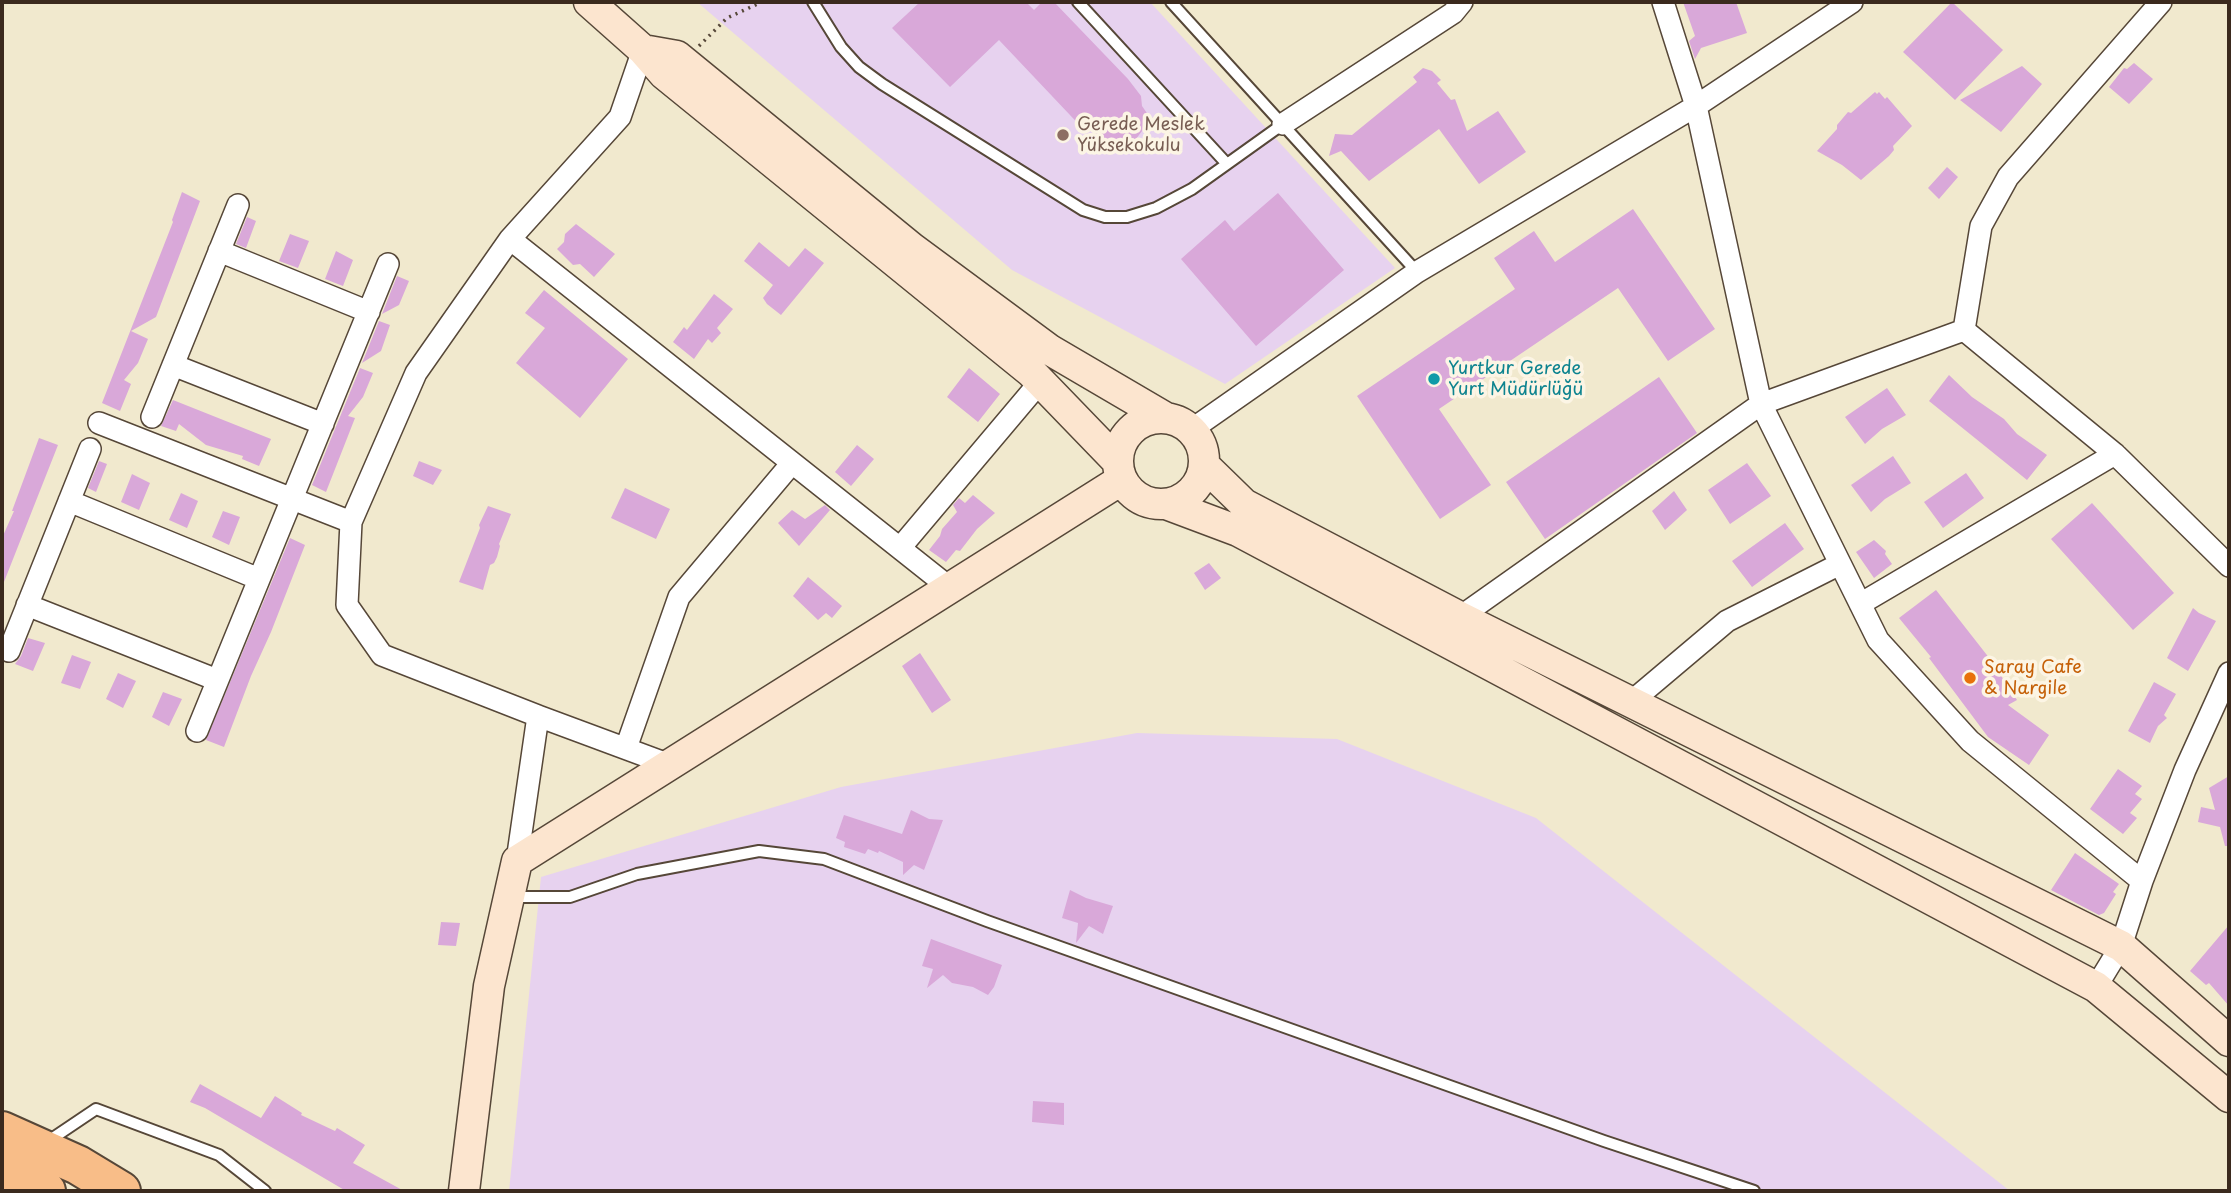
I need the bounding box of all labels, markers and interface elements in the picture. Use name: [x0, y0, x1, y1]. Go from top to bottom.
place label: Gerede Meslek Yüksekokulu: [1077, 114, 1205, 156]
marker: Gerede Meslek Yüksekokulu: [1055, 127, 1071, 143]
place label: Yurtkur Gerede Yurt Müdürlüğü: [1448, 358, 1583, 400]
marker: Yurtkur Gerede Yurt Müdürlüğü: [1426, 371, 1442, 387]
place label: Saray Cafe & Nargile: [1984, 657, 2082, 700]
marker: Saray Cafe & Nargile: [1962, 670, 1978, 686]

